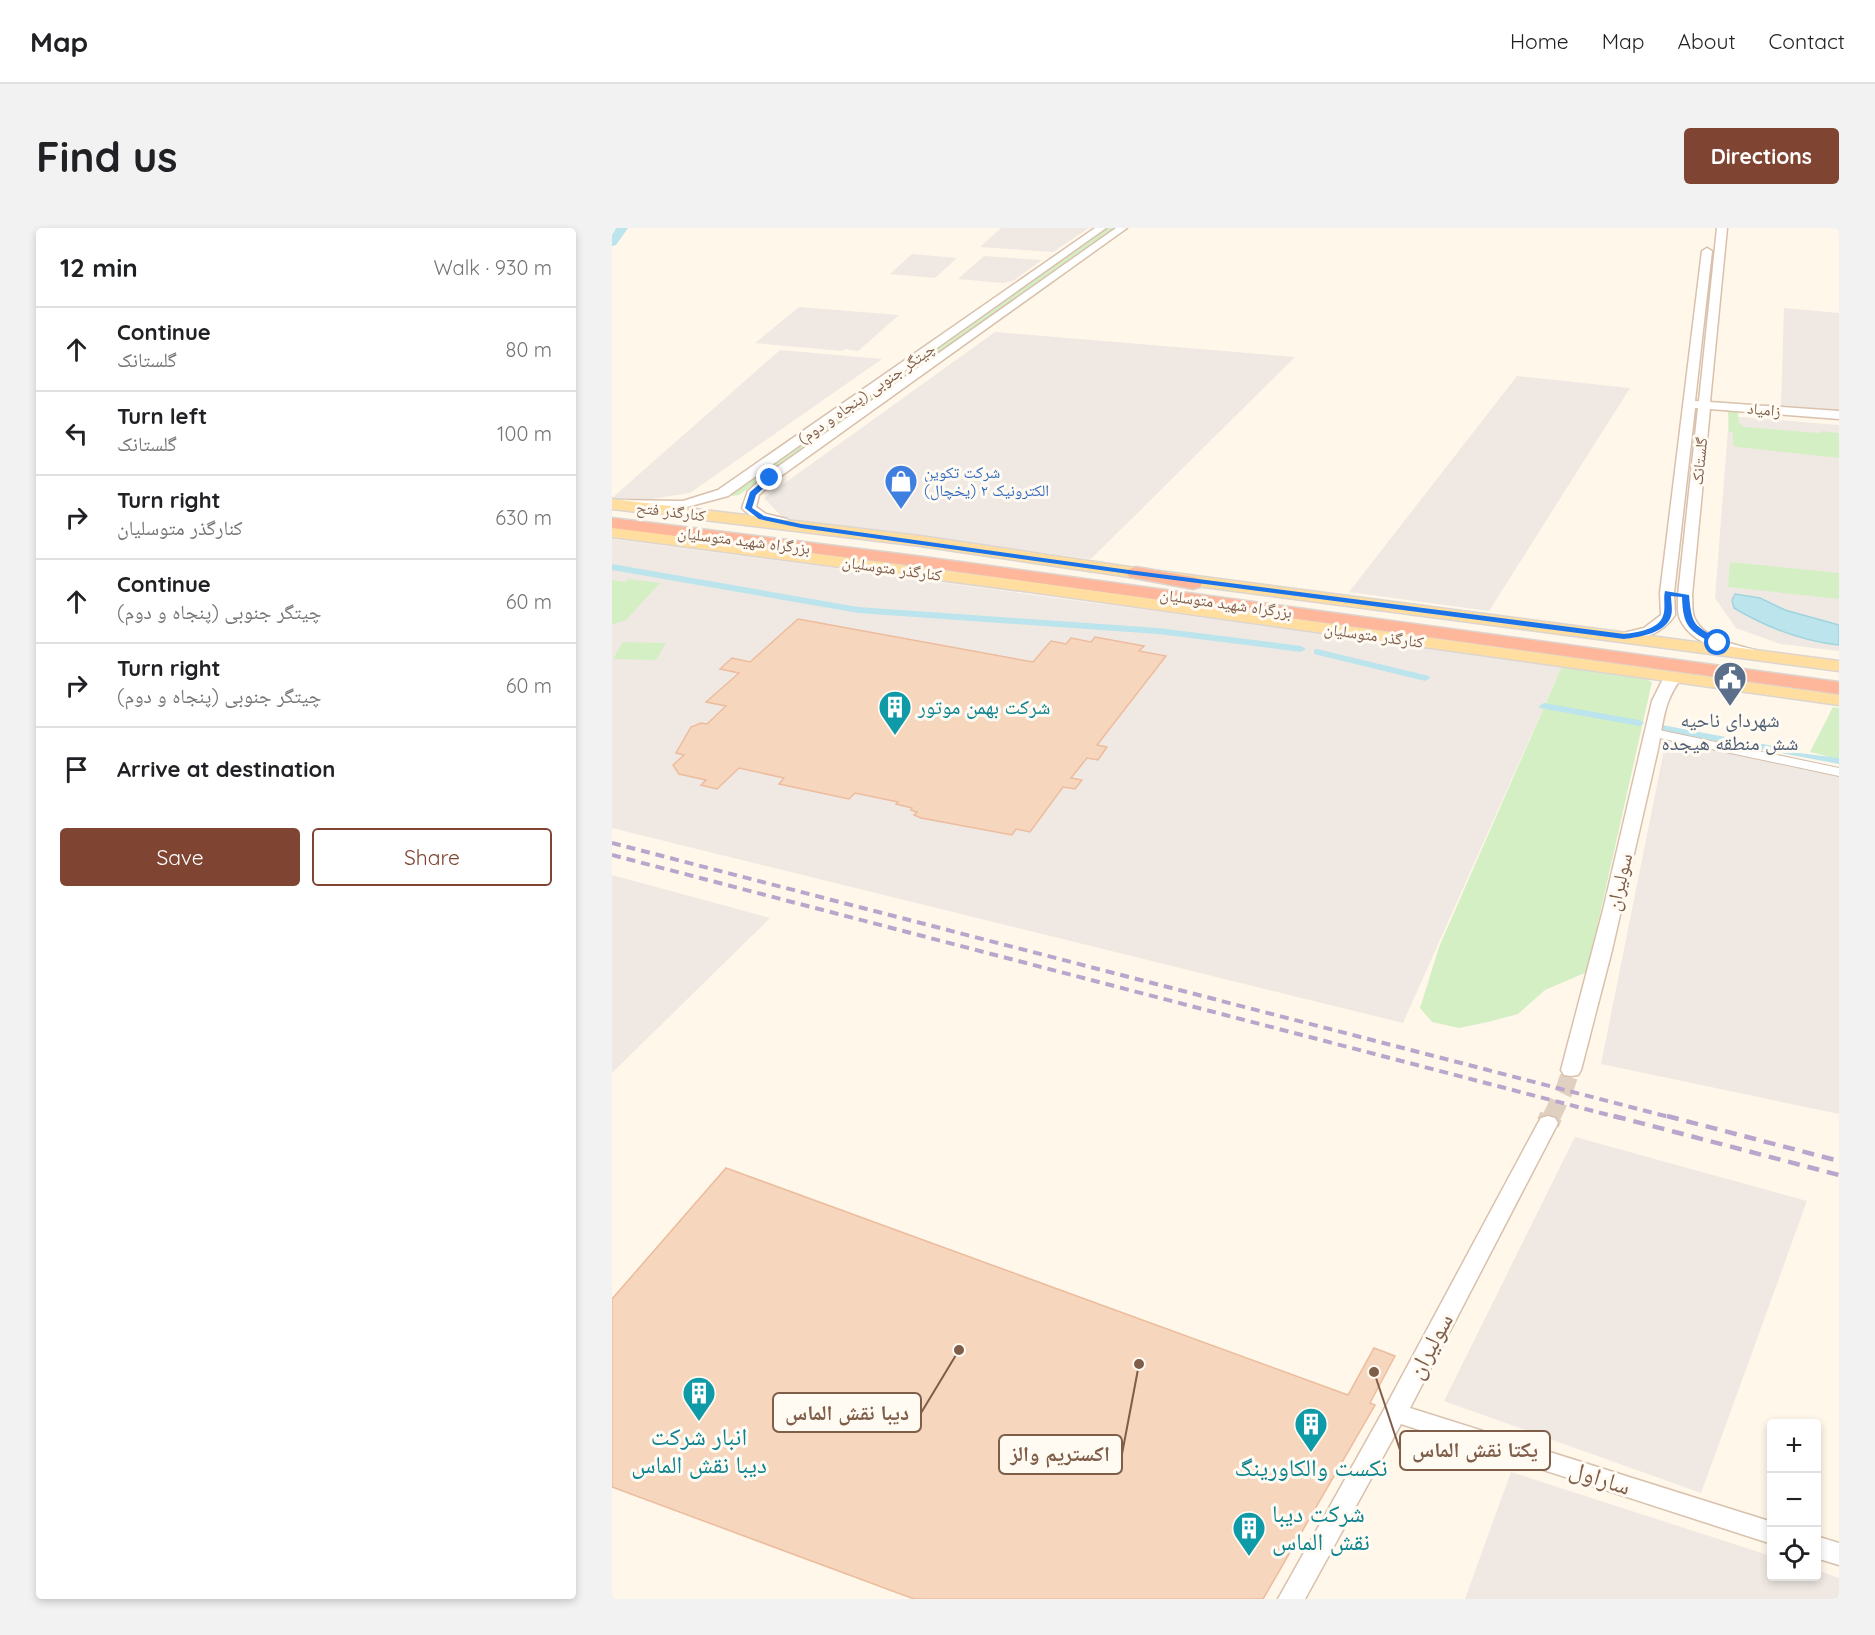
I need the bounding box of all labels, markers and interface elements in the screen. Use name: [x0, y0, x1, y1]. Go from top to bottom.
text: Map: [30, 24, 88, 59]
text: Home: [1510, 28, 1569, 54]
text: Map: [1602, 28, 1645, 54]
text: About: [1678, 28, 1736, 54]
text: Contact: [1769, 28, 1845, 54]
button: Directions: [1684, 128, 1839, 184]
text: Find us: [36, 130, 178, 183]
text: 12 min: [60, 251, 138, 284]
text: Walk · 930 m: [433, 255, 552, 280]
text: Continue: [117, 318, 211, 346]
icon: ahead: [60, 333, 93, 366]
text: 80 m: [506, 337, 552, 362]
street label: چیتگر جنوبی (پنجاه و دوم): [793, 338, 939, 449]
text: گلستانک: [117, 347, 177, 372]
street label: زامیاد: [1746, 398, 1782, 420]
text: Turn left: [117, 402, 207, 430]
icon: left: [60, 417, 93, 450]
text: 100 m: [497, 421, 552, 446]
text: گلستانک: [117, 431, 177, 456]
street label: گلستانک: [1687, 436, 1711, 486]
place label: شرکت تکوین الکترونیک ۲ (یخچال): [924, 462, 1049, 501]
shop icon: شرکت تکوین الکترونیک ۲ (یخچال): [883, 463, 919, 510]
route end: [756, 464, 782, 490]
text: Turn right: [117, 486, 221, 514]
street label: کنارگذر فتح: [635, 497, 707, 526]
icon: right: [60, 501, 93, 534]
text: 630 m: [495, 505, 552, 530]
text: کنارگذر متوسلیان: [117, 515, 243, 540]
street label: بزرگراه شهید متوسلیان: [676, 522, 811, 559]
street label: کنارگذر متوسلیان: [841, 551, 943, 586]
text: Continue: [117, 570, 211, 598]
street label: بزرگراه شهید متوسلیان: [1158, 584, 1293, 623]
icon: ahead: [60, 585, 93, 618]
text: 60 m: [506, 589, 552, 614]
text: چیتگر جنوبی (پنجاه و دوم): [117, 599, 321, 624]
street label: کنارگذر متوسلیان: [1323, 618, 1425, 653]
route start: [1704, 629, 1730, 655]
text: Turn right: [117, 654, 221, 682]
public building icon: شهردای ناحیه شش منطقه هیجده: [1712, 660, 1748, 707]
icon: right: [60, 669, 93, 702]
text: 60 m: [506, 673, 552, 698]
text: چیتگر جنوبی (پنجاه و دوم): [117, 683, 321, 708]
building icon: شركت بهمن موتور: [877, 689, 913, 736]
place label: شركت بهمن موتور: [917, 694, 1050, 719]
place label: شهردای ناحیه شش منطقه هیجده: [1661, 707, 1799, 755]
icon: arrive: [60, 753, 93, 786]
text: Arrive at destination: [117, 755, 335, 783]
button: Save: [60, 828, 300, 886]
button: Share: [312, 828, 552, 886]
street label: سولیران: [1600, 851, 1637, 913]
street label: سولیران: [1399, 1307, 1459, 1384]
building icon: انبار شرکت دیبا نقش الماس: [681, 1375, 717, 1422]
callout: دیبا نقش الماس: [773, 1393, 921, 1432]
text: دیبا نقش الماس: [785, 1399, 909, 1426]
building icon: نکست والکاورینگ: [1293, 1406, 1329, 1453]
map controls: [1767, 1419, 1821, 1581]
button: +: [1767, 1419, 1821, 1473]
place label: انبار شرکت دیبا نقش الماس: [631, 1421, 767, 1479]
callout: یکتا نقش الماس: [1400, 1431, 1550, 1470]
callout: اکستریم والز: [999, 1435, 1122, 1474]
text: یکتا نقش الماس: [1412, 1436, 1538, 1463]
text: اکستریم والز: [1009, 1440, 1110, 1468]
place label: نکست والکاورینگ: [1234, 1452, 1388, 1482]
street label: ساراول: [1566, 1453, 1635, 1501]
button: −: [1767, 1473, 1821, 1527]
place label: شرکت دیبا نقش الماس: [1272, 1498, 1370, 1556]
building icon: شرکت دیبا نقش الماس: [1231, 1510, 1267, 1557]
button: locate: [1767, 1527, 1821, 1581]

